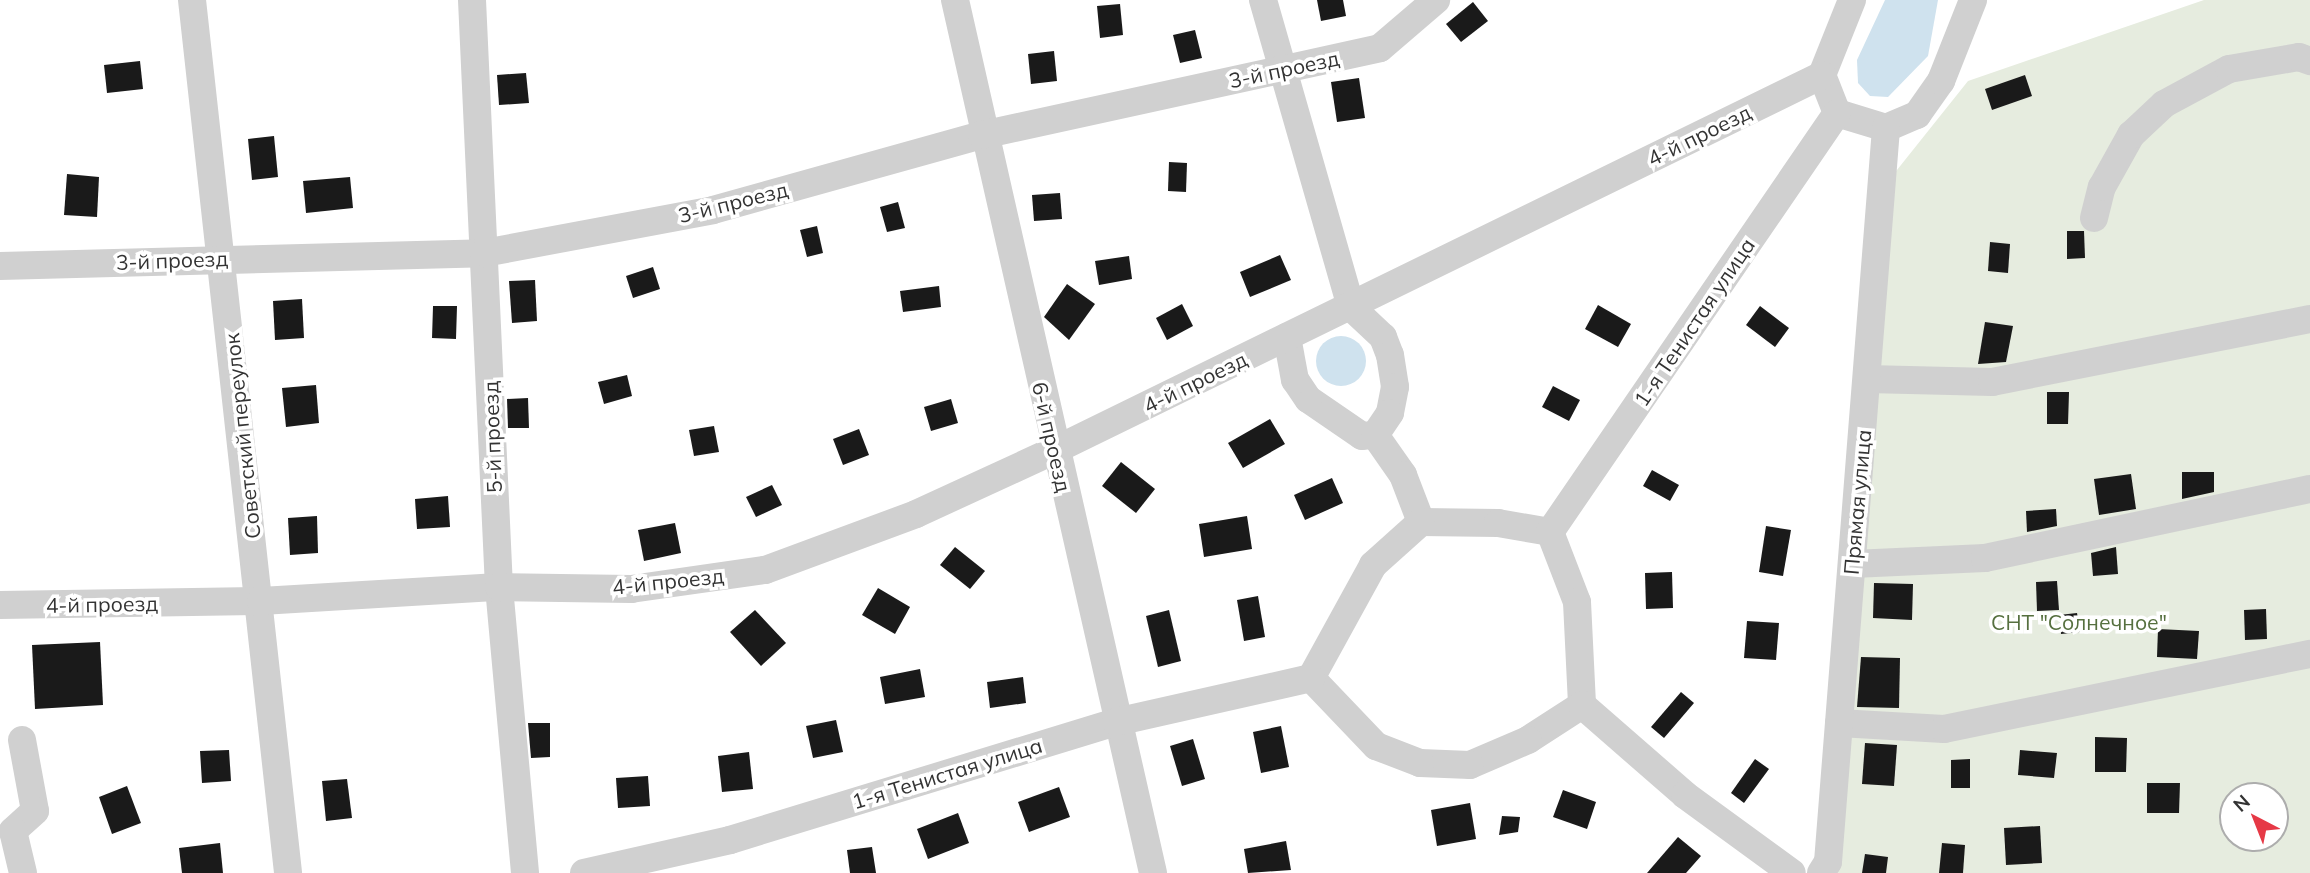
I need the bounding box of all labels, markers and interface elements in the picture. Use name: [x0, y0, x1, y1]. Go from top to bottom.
street label: 3-й проезд: [1226, 45, 1342, 93]
street label: 4-й проезд: [1643, 99, 1755, 171]
street label: 3-й проезд: [675, 176, 791, 228]
street label: 1-я Тенистая улица: [1628, 233, 1760, 411]
street label: 3-й проезд: [115, 245, 229, 275]
street label: Советский переулок: [219, 332, 265, 540]
street label: 4-й проезд: [1139, 346, 1251, 418]
street label: 6-й проезд: [1027, 379, 1077, 495]
street label: 5-й проезд: [477, 380, 507, 494]
street label: Прямая улица: [1838, 428, 1876, 576]
street label: 4-й проезд: [611, 563, 725, 599]
street label: 4-й проезд: [46, 590, 158, 618]
park label: СНТ "Солнечное": [1991, 609, 2167, 635]
street label: 1-я Тенистая улица: [849, 732, 1045, 814]
north arrow: [2219, 782, 2289, 852]
text: N: [2228, 789, 2255, 817]

